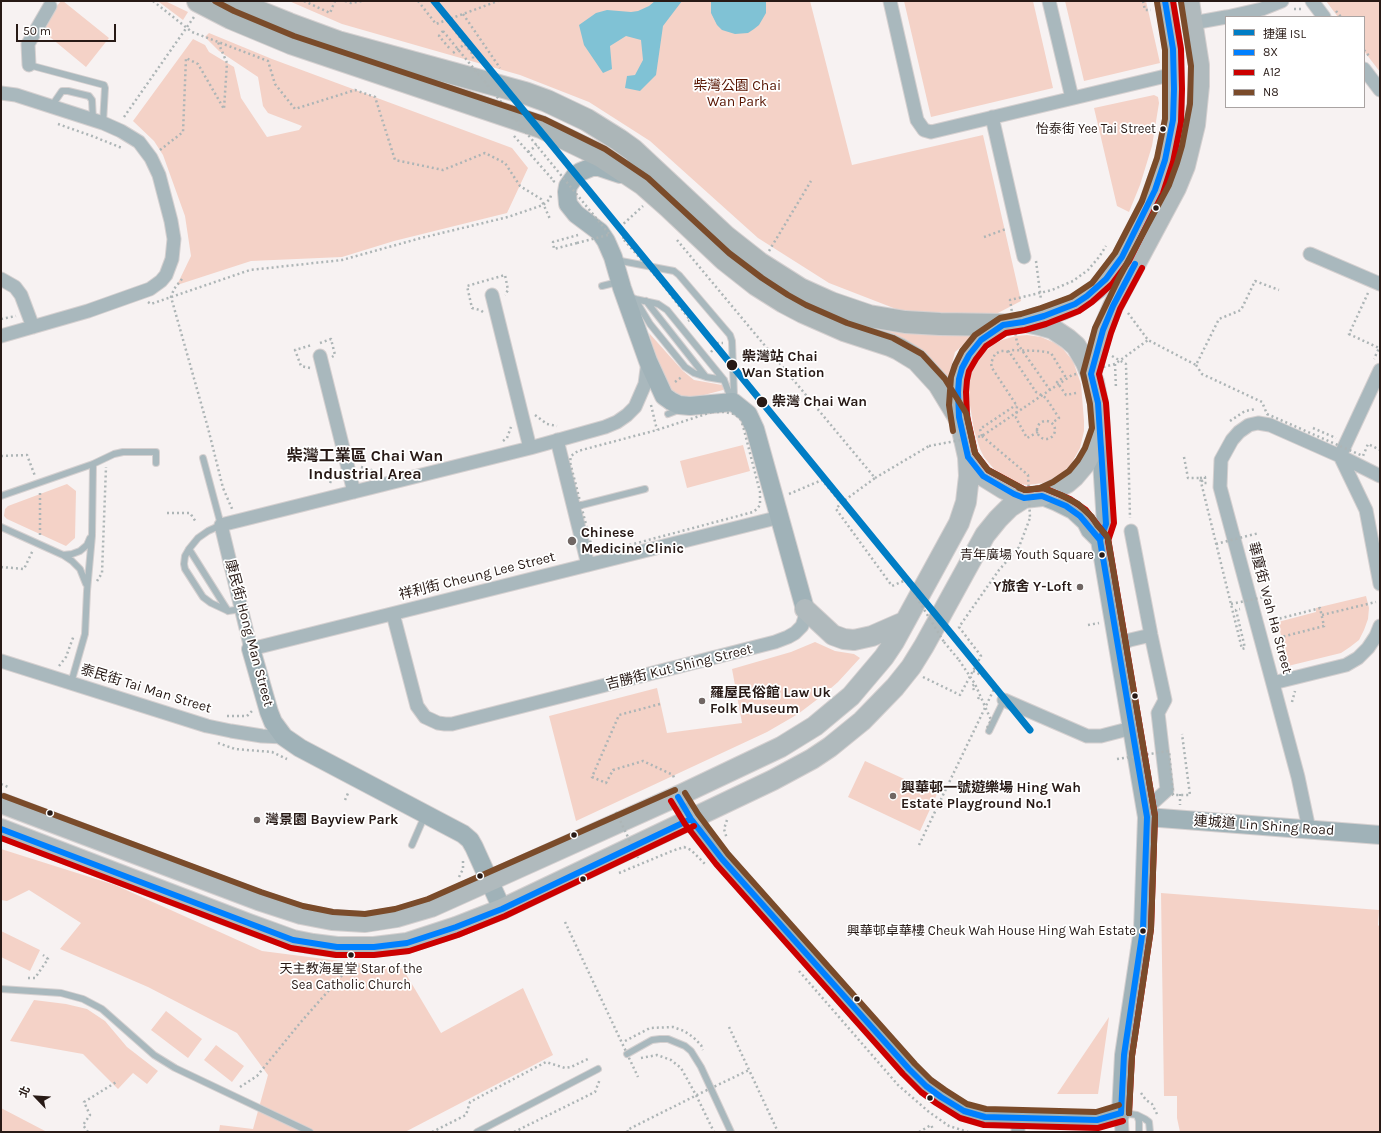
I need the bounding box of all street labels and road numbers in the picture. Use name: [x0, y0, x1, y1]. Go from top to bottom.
street label: 華廈街 Wah Ha Street: [1244, 540, 1296, 676]
street label: 祥利街 Cheung Lee Street: [397, 548, 557, 604]
street label: 康民街 Hong Man Street: [221, 558, 277, 708]
street label: 吉勝街 Kut Shing Street: [604, 641, 754, 693]
street label: 泰民街 Tai Man Street: [78, 661, 214, 717]
street label: 連城道 Lin Shing Road: [1193, 813, 1335, 839]

